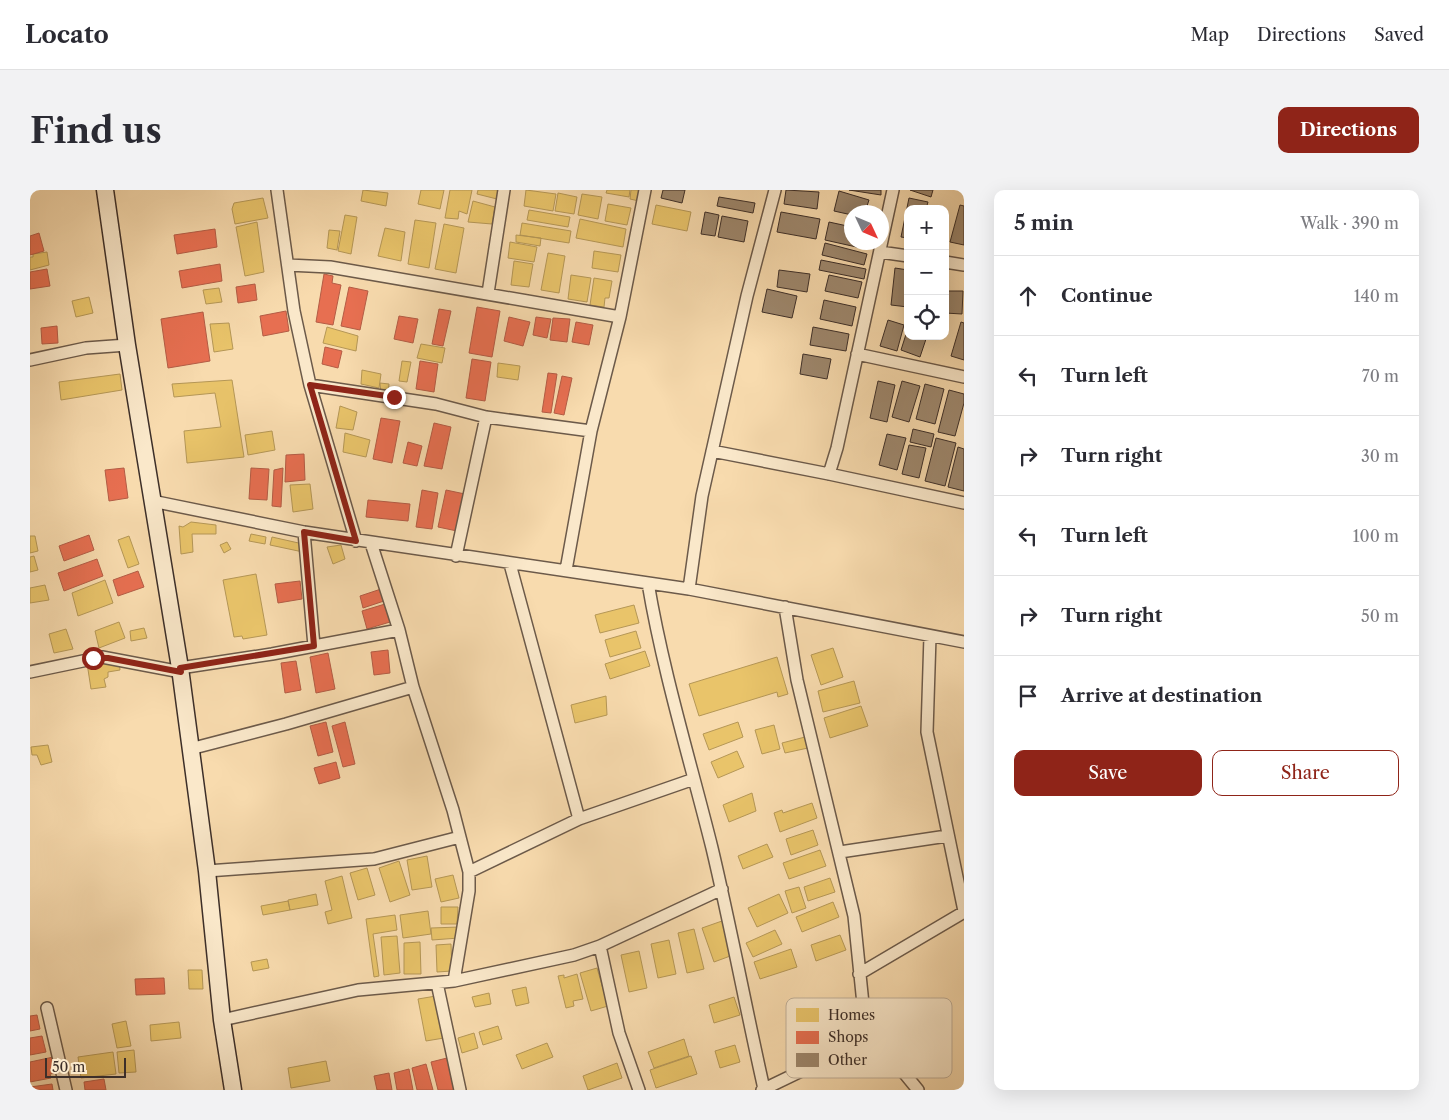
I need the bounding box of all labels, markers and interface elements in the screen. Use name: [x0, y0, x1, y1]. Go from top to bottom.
text: Locato: [25, 20, 109, 49]
text: Map: [1190, 24, 1229, 46]
text: Directions: [1257, 24, 1346, 46]
text: Saved: [1374, 24, 1424, 46]
button: Directions: [1278, 107, 1419, 153]
text: Find us: [30, 109, 162, 152]
north arrow: [844, 205, 889, 250]
map controls: [904, 205, 949, 340]
button: +: [904, 205, 949, 250]
text: 5 min: [1014, 210, 1074, 235]
text: Walk · 390 m: [1300, 213, 1399, 233]
button: −: [904, 250, 949, 295]
icon: ahead: [1014, 282, 1042, 310]
text: Continue: [1061, 284, 1153, 307]
text: 140 m: [1354, 286, 1399, 306]
button: locate: [904, 295, 949, 340]
icon: left: [1014, 362, 1042, 390]
text: Turn left: [1061, 364, 1148, 387]
text: 70 m: [1362, 366, 1399, 386]
route end: [383, 386, 406, 409]
icon: right: [1014, 442, 1042, 470]
text: Turn right: [1061, 444, 1162, 467]
text: 30 m: [1361, 446, 1399, 466]
icon: left: [1014, 522, 1042, 550]
text: Turn left: [1061, 524, 1148, 547]
text: 100 m: [1353, 526, 1399, 546]
icon: right: [1014, 602, 1042, 630]
text: Turn right: [1061, 604, 1162, 627]
text: 50 m: [1361, 606, 1399, 626]
route start: [82, 647, 105, 670]
icon: arrive: [1014, 682, 1042, 710]
text: Arrive at destination: [1061, 684, 1262, 707]
button: Save: [1014, 750, 1202, 796]
button: Share: [1212, 750, 1399, 796]
legend: [786, 998, 952, 1078]
text: Homes: [828, 1006, 875, 1024]
text: Shops: [828, 1028, 868, 1046]
text: Other: [828, 1051, 867, 1069]
scale bar: [45, 1055, 126, 1078]
text: 50 m: [52, 1058, 85, 1076]

